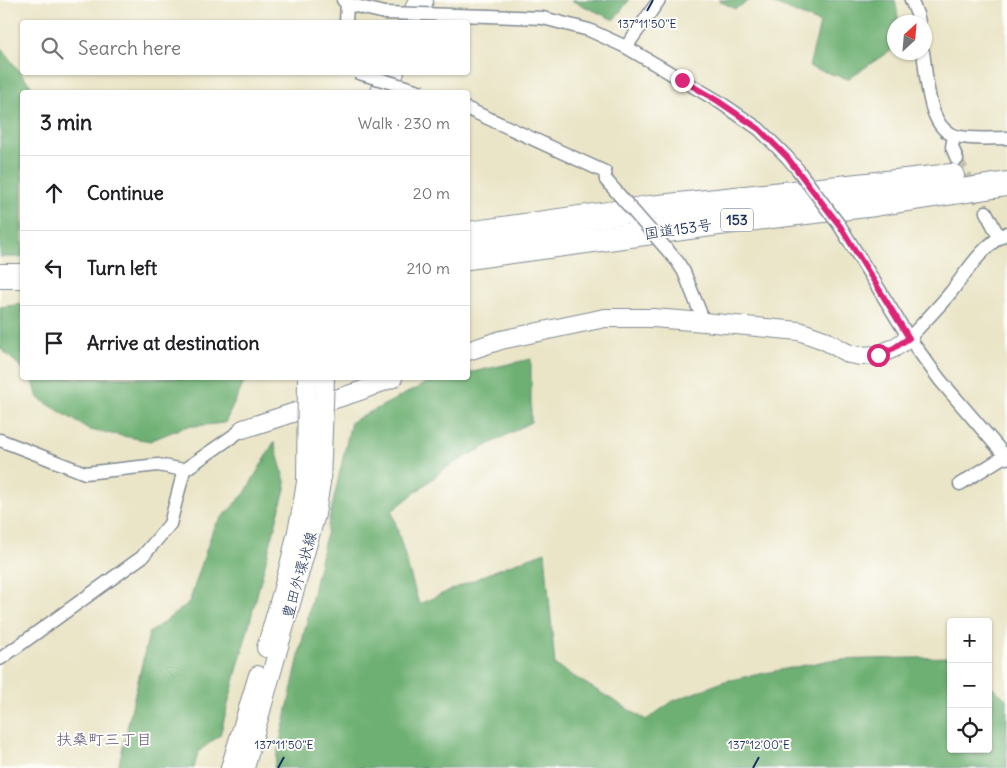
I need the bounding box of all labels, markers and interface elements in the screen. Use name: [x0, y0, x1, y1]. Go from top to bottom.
north arrow: [887, 15, 932, 60]
text: 137°11'50"E: [617, 16, 677, 31]
search box: [20, 20, 470, 75]
icon: search: [38, 34, 66, 62]
text: Search here: [78, 36, 181, 60]
route end: [671, 69, 694, 92]
text: 3 min: [40, 109, 92, 136]
text: Walk · 230 m: [358, 113, 450, 133]
icon: ahead: [40, 179, 68, 207]
text: Continue: [87, 181, 164, 205]
text: 20 m: [413, 183, 450, 203]
road number: 153: [721, 208, 753, 232]
street label: 国道153号: [643, 215, 713, 243]
icon: left: [40, 254, 68, 282]
text: Turn left: [87, 256, 157, 280]
text: 210 m: [407, 258, 450, 278]
icon: arrive: [40, 329, 68, 357]
text: Arrive at destination: [87, 331, 260, 355]
route start: [867, 344, 890, 367]
street label: 豊田外環状線: [277, 529, 321, 621]
map controls: [947, 618, 992, 753]
button: +: [947, 618, 992, 663]
button: −: [947, 663, 992, 708]
button: locate: [947, 708, 992, 753]
district label: 扶桑町三丁目: [56, 729, 152, 749]
text: 137°11'50"E: [254, 737, 314, 752]
text: 137°12'00"E: [728, 737, 790, 752]

